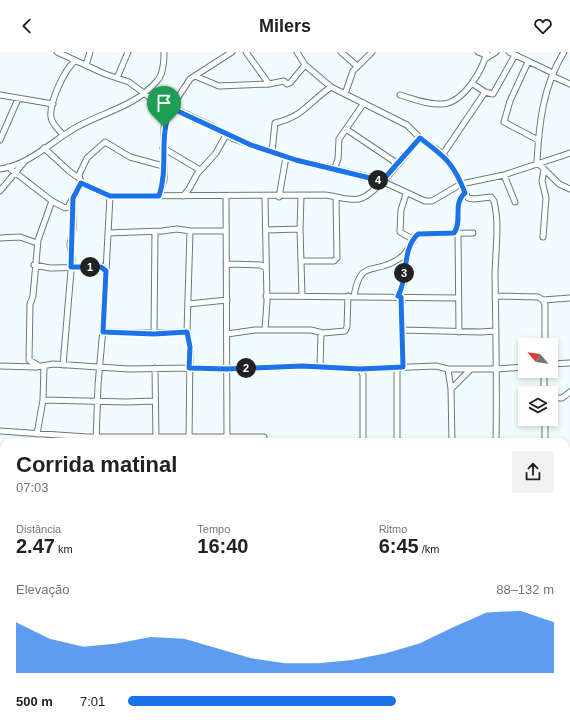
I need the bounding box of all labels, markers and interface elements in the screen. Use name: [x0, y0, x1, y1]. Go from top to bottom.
icon: back: [16, 15, 38, 37]
icon: heart: [532, 15, 554, 37]
text: Milers: [259, 16, 311, 36]
pin: [147, 86, 181, 127]
icon: arrive: [153, 92, 175, 114]
pin: 4: [368, 170, 388, 190]
text: 4: [375, 174, 381, 186]
pin: 1: [80, 257, 100, 277]
text: 1: [87, 261, 93, 273]
pin: 3: [394, 263, 414, 283]
text: 3: [401, 267, 407, 279]
north arrow: [518, 338, 558, 378]
map controls: [518, 338, 558, 426]
pin: 2: [236, 358, 256, 378]
text: 2: [243, 362, 249, 374]
button: layers: [518, 386, 558, 426]
button: share: [512, 451, 554, 493]
text: Corrida matinal: [16, 452, 177, 477]
text: 07:03: [16, 480, 49, 495]
text: Distância: [16, 523, 61, 535]
text: Tempo: [197, 523, 230, 535]
text: Ritmo: [379, 523, 407, 535]
text: 2.47: [16, 535, 55, 557]
text: 16:40: [197, 535, 248, 557]
text: 6:45: [379, 535, 419, 557]
text: km: [55, 543, 73, 555]
text: /km: [419, 543, 439, 555]
text: Elevação: [16, 582, 69, 597]
text: 88–132 m: [496, 582, 554, 597]
text: 500 m: [16, 694, 53, 709]
text: 7:01: [80, 694, 105, 709]

